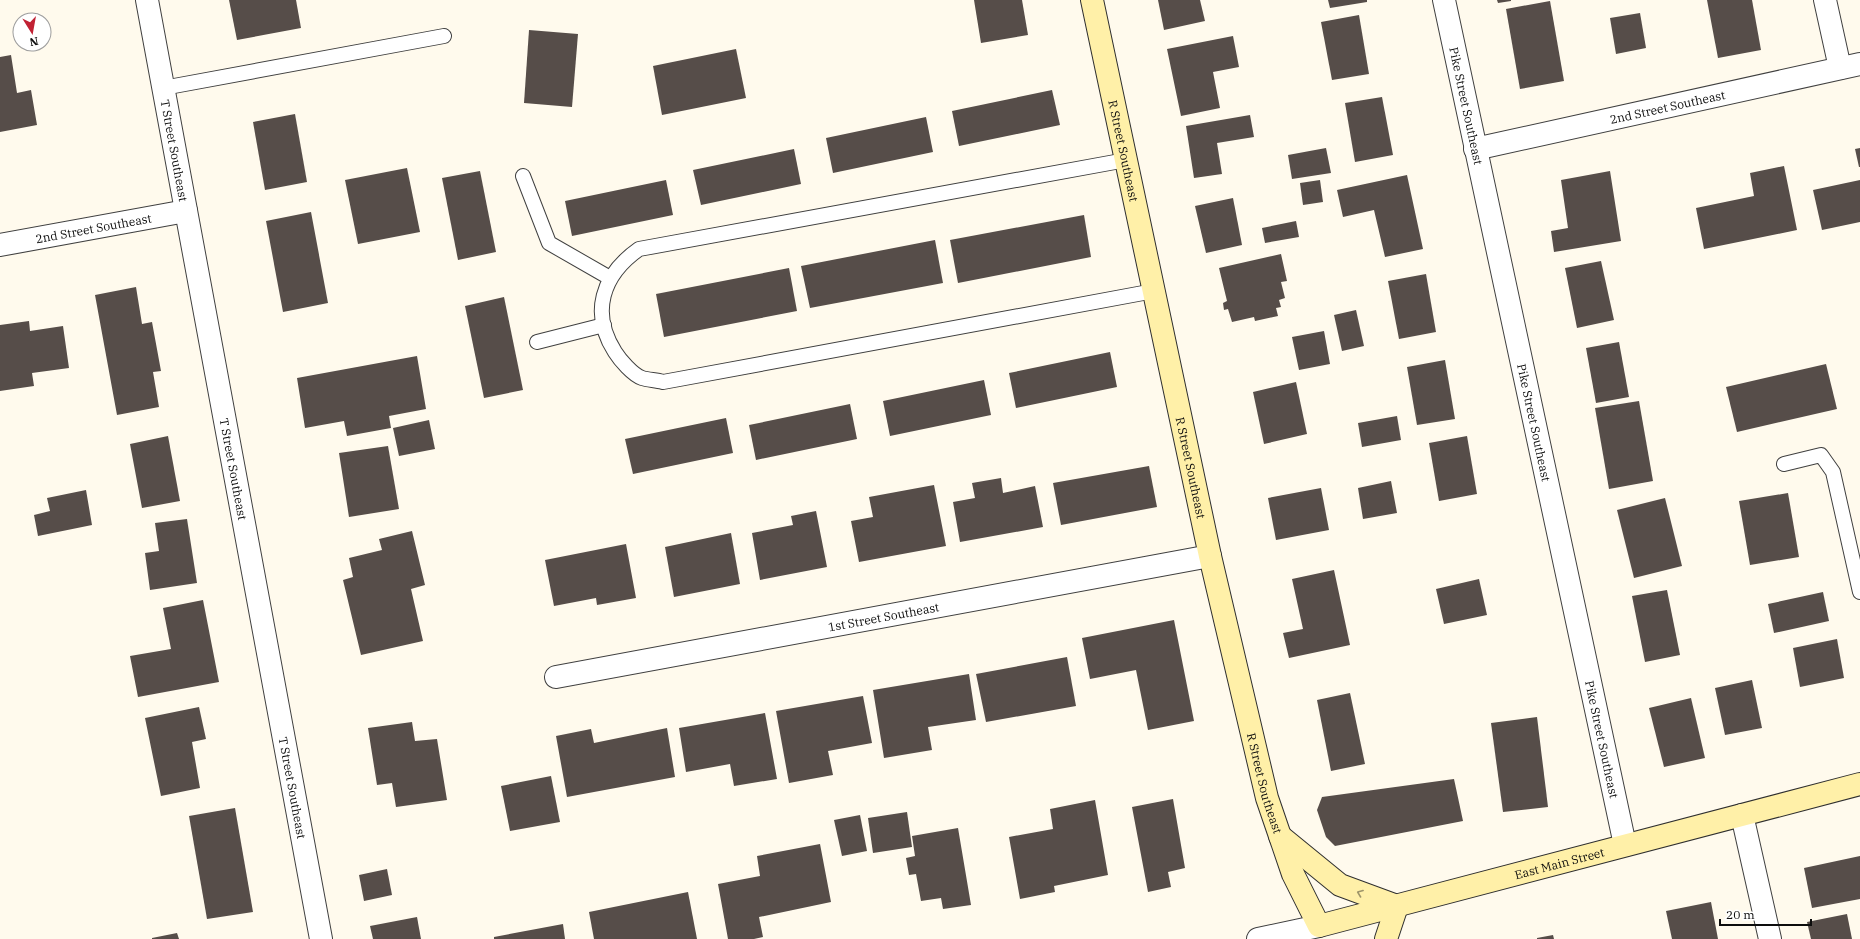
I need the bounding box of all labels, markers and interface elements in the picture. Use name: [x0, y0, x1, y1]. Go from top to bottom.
north arrow: [12, 12, 52, 52]
text: N: [28, 34, 40, 50]
street label: Pike Street Southeast: [1447, 45, 1487, 166]
street label: 2nd Street Southeast: [1608, 87, 1726, 127]
street label: T Street Southeast: [158, 98, 192, 203]
street label: R Street Southeast: [1106, 98, 1142, 203]
street label: 2nd Street Southeast: [34, 210, 153, 246]
street label: Pike Street Southeast: [1515, 362, 1554, 483]
street label: R Street Southeast: [1173, 415, 1209, 520]
street label: T Street Southeast: [217, 417, 251, 521]
street label: 1st Street Southeast: [827, 599, 940, 634]
street label: Pike Street Southeast: [1582, 679, 1622, 800]
street label: R Street Southeast: [1244, 731, 1286, 835]
street label: T Street Southeast: [276, 735, 310, 840]
street label: East Main Street: [1513, 844, 1606, 882]
one-way arrow: [1357, 889, 1364, 897]
scale bar: [1720, 901, 1811, 927]
text: 20 m: [1726, 907, 1755, 922]

